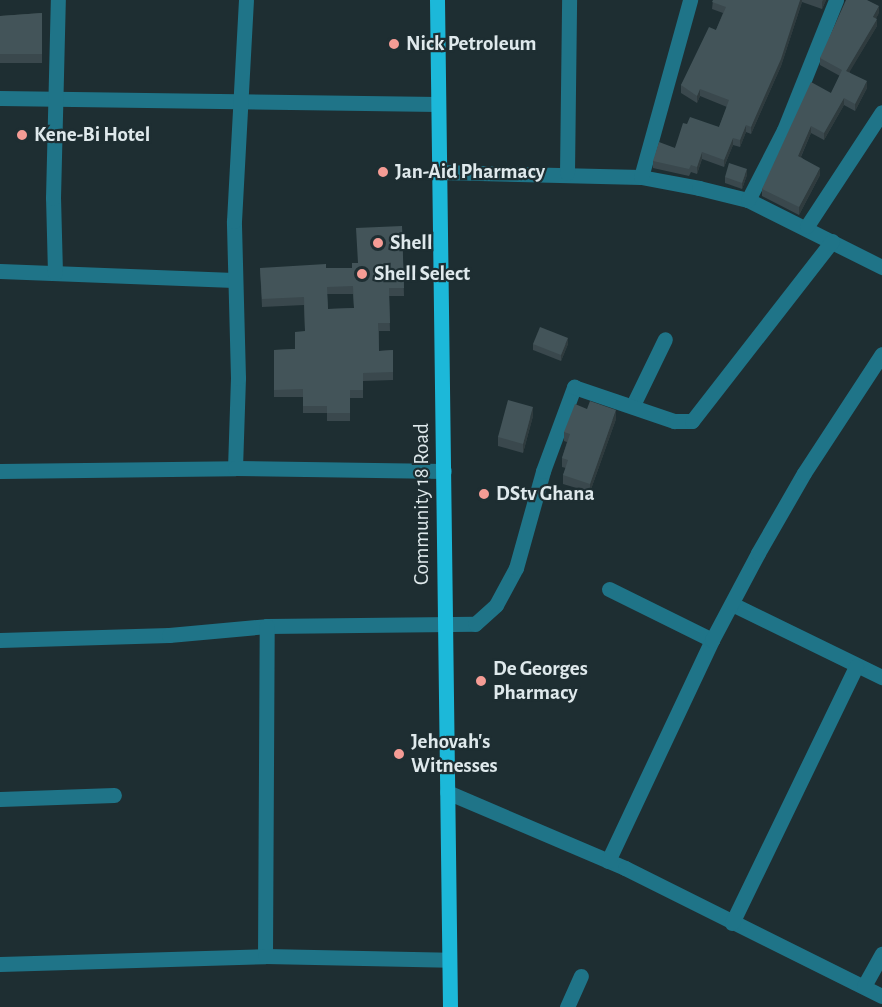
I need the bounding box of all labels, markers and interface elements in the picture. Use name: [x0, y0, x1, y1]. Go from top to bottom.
place label: Nick Petroleum: [406, 31, 537, 57]
marker: Nick Petroleum: [387, 37, 401, 51]
place label: Kene-Bi Hotel: [34, 122, 150, 148]
marker: Kene-Bi Hotel: [15, 128, 29, 142]
place label: Jan-Aid Pharmacy: [395, 159, 545, 185]
marker: Jan-Aid Pharmacy: [376, 165, 390, 179]
place label: Shell: [390, 230, 432, 256]
marker: Shell: [371, 236, 385, 250]
place label: Shell Select: [374, 261, 470, 287]
marker: Shell Select: [355, 267, 369, 281]
street label: Community 18 Road: [409, 423, 435, 585]
place label: DStv Ghana: [496, 481, 595, 507]
marker: DStv Ghana: [477, 487, 491, 501]
place label: De Georges Pharmacy: [493, 656, 588, 706]
marker: De Georges Pharmacy: [474, 674, 488, 688]
place label: Jehovah's Witnesses: [411, 729, 498, 779]
marker: Jehovah's Witnesses: [392, 747, 406, 761]

